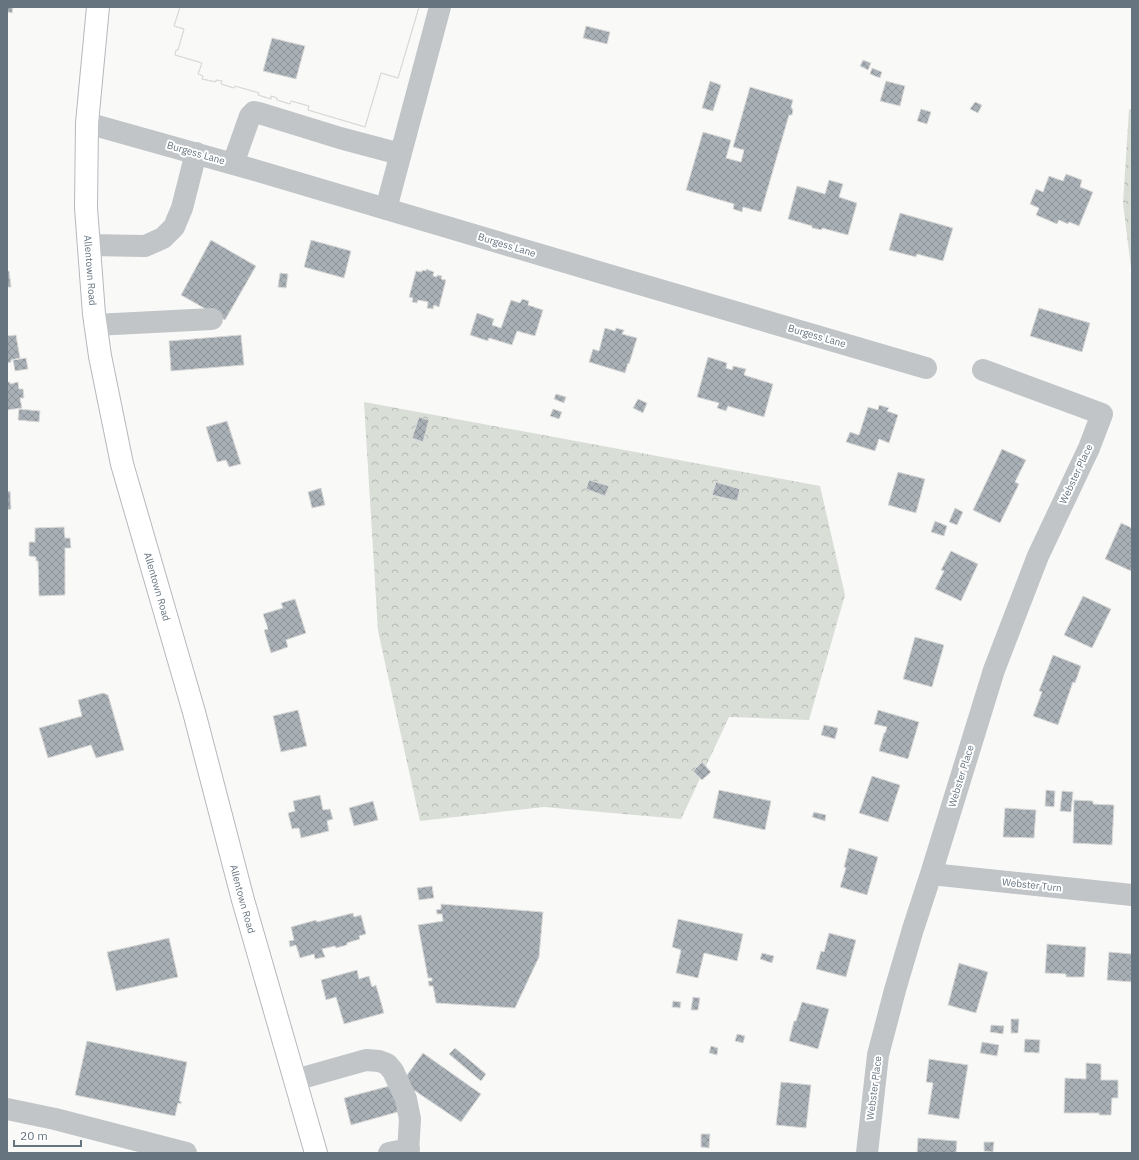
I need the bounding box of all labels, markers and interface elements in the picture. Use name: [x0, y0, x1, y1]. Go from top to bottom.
street label: Burgess Lane: [165, 138, 227, 168]
street label: Burgess Lane: [476, 230, 538, 260]
street label: Allentown Road: [82, 234, 100, 306]
street label: Burgess Lane: [786, 321, 848, 351]
street label: Webster Place: [1056, 442, 1096, 506]
street label: Allentown Road: [141, 551, 174, 622]
street label: Webster Place: [945, 743, 977, 809]
street label: Allentown Road: [228, 863, 259, 935]
street label: Webster Turn: [1001, 875, 1063, 895]
street label: Webster Place: [864, 1055, 884, 1121]
scale bar: [14, 1122, 81, 1148]
text: 20 m: [20, 1128, 48, 1143]

